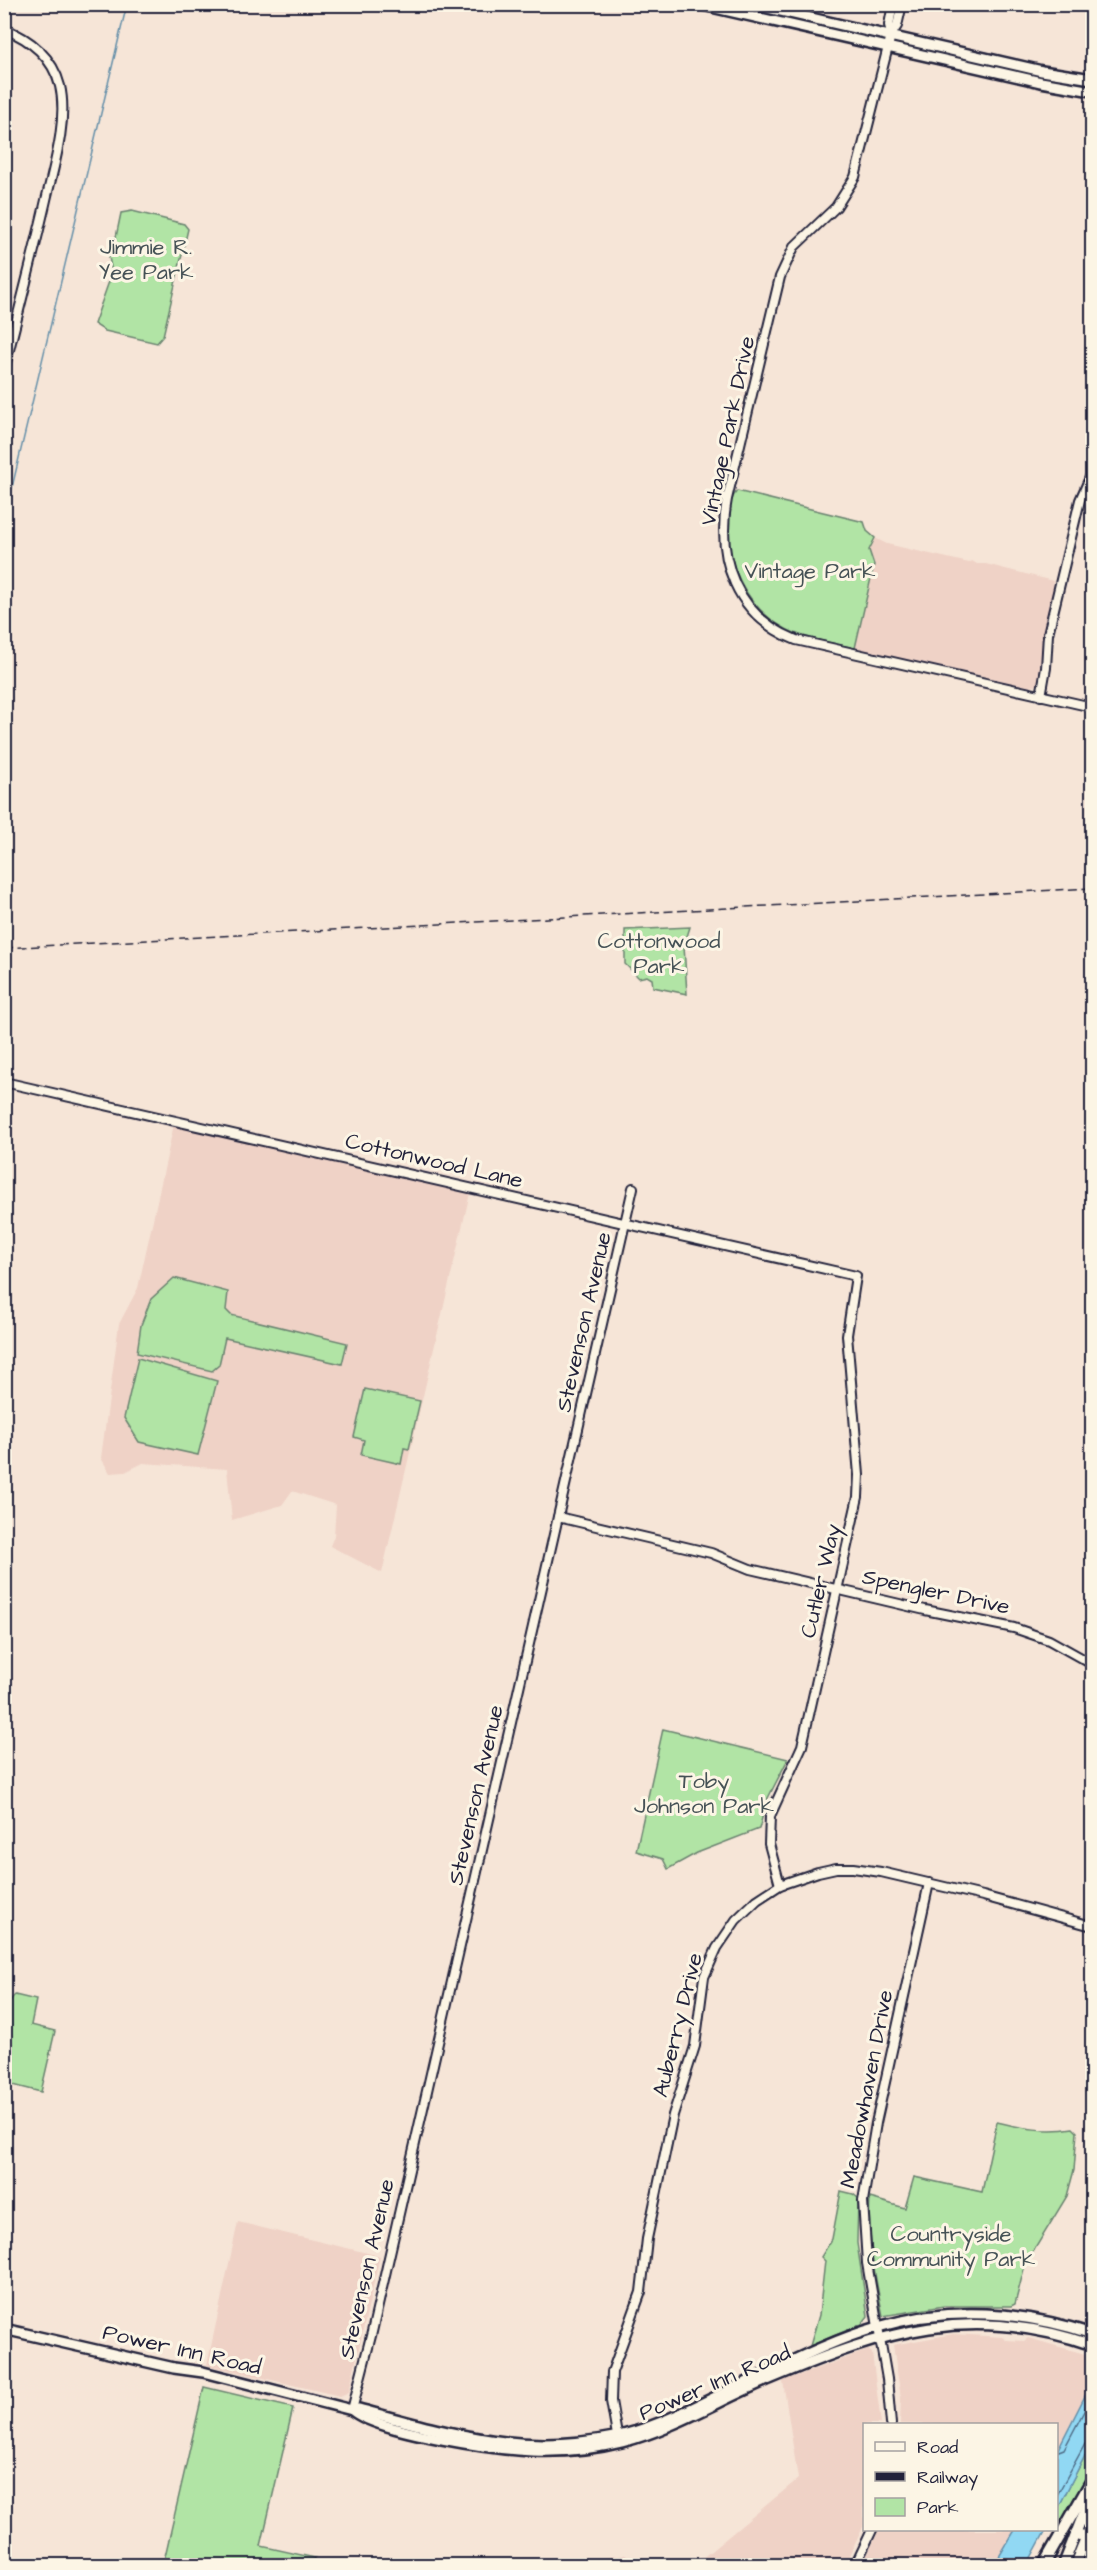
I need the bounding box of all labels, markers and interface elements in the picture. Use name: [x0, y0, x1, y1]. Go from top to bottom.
park label: Jimmie R. Yee Park: [98, 232, 194, 288]
street label: Vintage Park Drive: [693, 333, 764, 529]
park label: Vintage Park: [744, 556, 876, 588]
park label: Cottonwood Park: [598, 926, 720, 982]
street label: Cottonwood Lane: [342, 1126, 526, 1196]
street label: Stevenson Avenue: [548, 1229, 620, 1415]
street label: Cutler Way: [793, 1521, 850, 1641]
street label: Spengler Drive: [859, 1561, 1013, 1624]
street label: Stevenson Avenue: [440, 1702, 512, 1888]
park label: Toby Johnson Park: [634, 1766, 774, 1822]
street label: Auberry Drive: [645, 1949, 712, 2101]
street label: Meadowhaven Drive: [833, 1987, 901, 2191]
street label: Stevenson Avenue: [331, 2176, 403, 2362]
park label: Countryside Community Park: [867, 2219, 1036, 2276]
street label: Power Inn Road: [100, 2317, 264, 2383]
street label: Power Inn Road: [635, 2337, 795, 2429]
legend: [863, 2423, 1058, 2531]
text: Road: [917, 2435, 958, 2460]
text: Railway: [917, 2465, 978, 2491]
text: Park: [917, 2495, 959, 2520]

